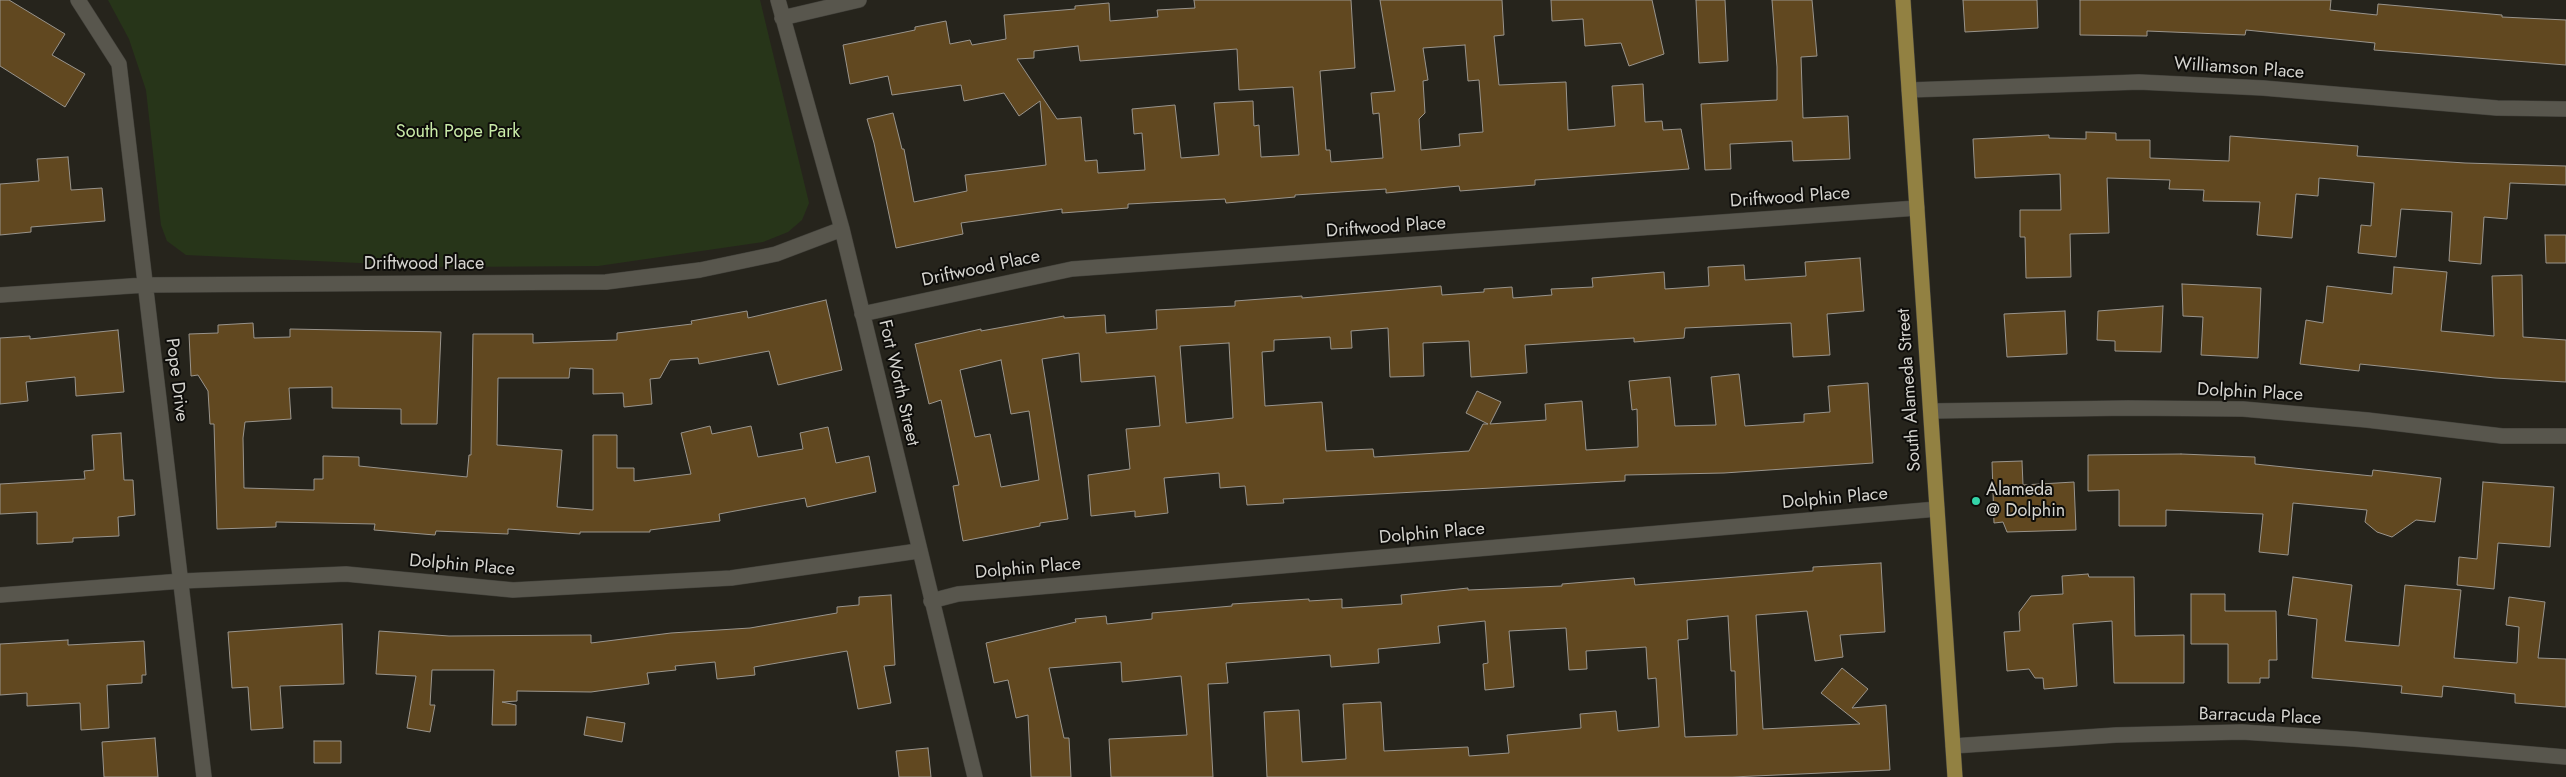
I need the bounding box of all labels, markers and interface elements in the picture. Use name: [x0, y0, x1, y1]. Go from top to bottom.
street label: Williamson Place: [2173, 54, 2305, 84]
park label: South Pope Park: [396, 122, 520, 144]
street label: Driftwood Place: [1729, 183, 1851, 213]
street label: Driftwood Place: [1325, 213, 1447, 243]
street label: Driftwood Place: [920, 246, 1042, 292]
street label: Driftwood Place: [364, 254, 484, 276]
street label: South Alameda Street: [1894, 308, 1926, 472]
street label: Fort Worth Street: [873, 318, 923, 448]
street label: Pope Drive: [160, 337, 192, 423]
street label: Dolphin Place: [2197, 379, 2303, 407]
place label: Alameda @ Dolphin: [1986, 480, 2065, 522]
street label: Dolphin Place: [1781, 484, 1889, 514]
marker: Alameda @ Dolphin: [1970, 495, 1982, 507]
street label: Dolphin Place: [1378, 519, 1486, 549]
street label: Dolphin Place: [408, 551, 516, 581]
street label: Dolphin Place: [974, 554, 1082, 584]
street label: Barracuda Place: [2198, 704, 2322, 730]

